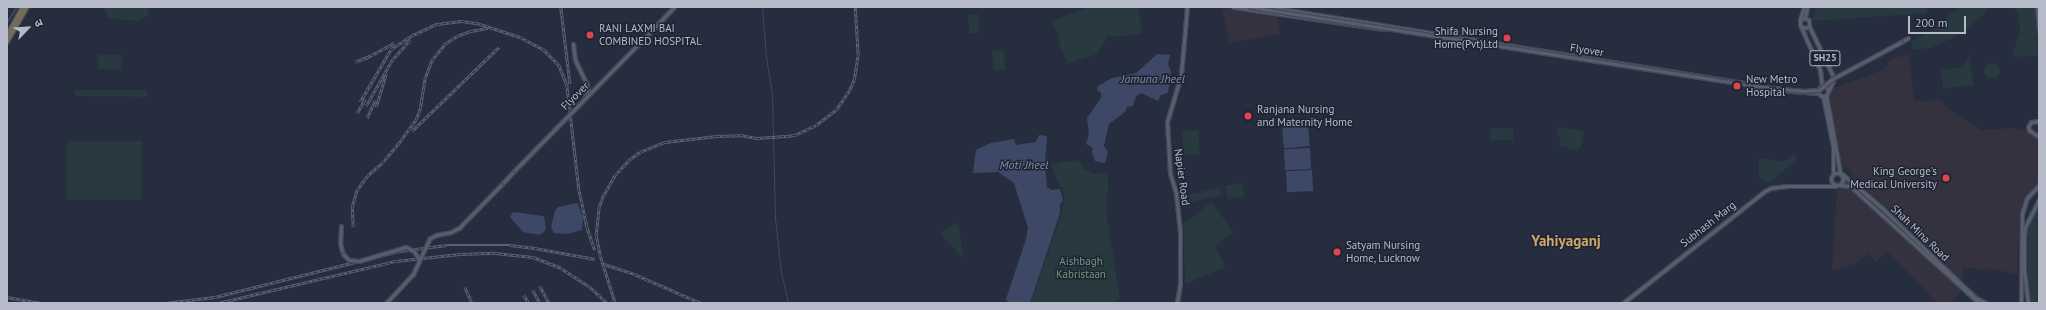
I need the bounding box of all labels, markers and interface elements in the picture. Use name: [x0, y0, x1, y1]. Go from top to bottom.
north arrow: [8, 8, 48, 48]
scale bar: [1910, 8, 1968, 34]
text: 200 m: [1915, 15, 1948, 30]
text: उ: [31, 17, 47, 29]
place label: RANI LAXMI BAI COMBINED HOSPITAL: [599, 22, 702, 48]
place label: Shifa Nursing Home(Pvt)Ltd: [1434, 25, 1498, 51]
marker: RANI LAXMI BAI COMBINED HOSPITAL: [584, 29, 596, 41]
marker: Shifa Nursing Home(Pvt)Ltd: [1501, 32, 1513, 44]
street label: Flyover: [1569, 41, 1605, 59]
road number: SH25: [1809, 50, 1841, 66]
water label: Jamuna Jheel: [1121, 72, 1185, 86]
place label: New Metro Hospital: [1746, 73, 1798, 99]
street label: Flyover: [558, 79, 592, 113]
marker: New Metro Hospital: [1731, 80, 1743, 92]
place label: Ranjana Nursing and Maternity Home: [1257, 103, 1353, 129]
marker: Ranjana Nursing and Maternity Home: [1242, 110, 1254, 122]
street label: Napier Road: [1171, 148, 1193, 206]
water label: Moti Jheel: [999, 158, 1049, 172]
place label: King George's Medical University: [1850, 165, 1937, 191]
marker: King George's Medical University: [1940, 172, 1952, 184]
street label: Subhash Marg: [1678, 198, 1738, 250]
street label: Shah Mina Road: [1888, 202, 1952, 264]
district label: Yahiyaganj: [1531, 232, 1601, 250]
place label: Satyam Nursing Home, Lucknow: [1346, 239, 1421, 265]
marker: Satyam Nursing Home, Lucknow: [1331, 246, 1343, 258]
park label: Aishbagh Kabristaan: [1056, 255, 1106, 281]

